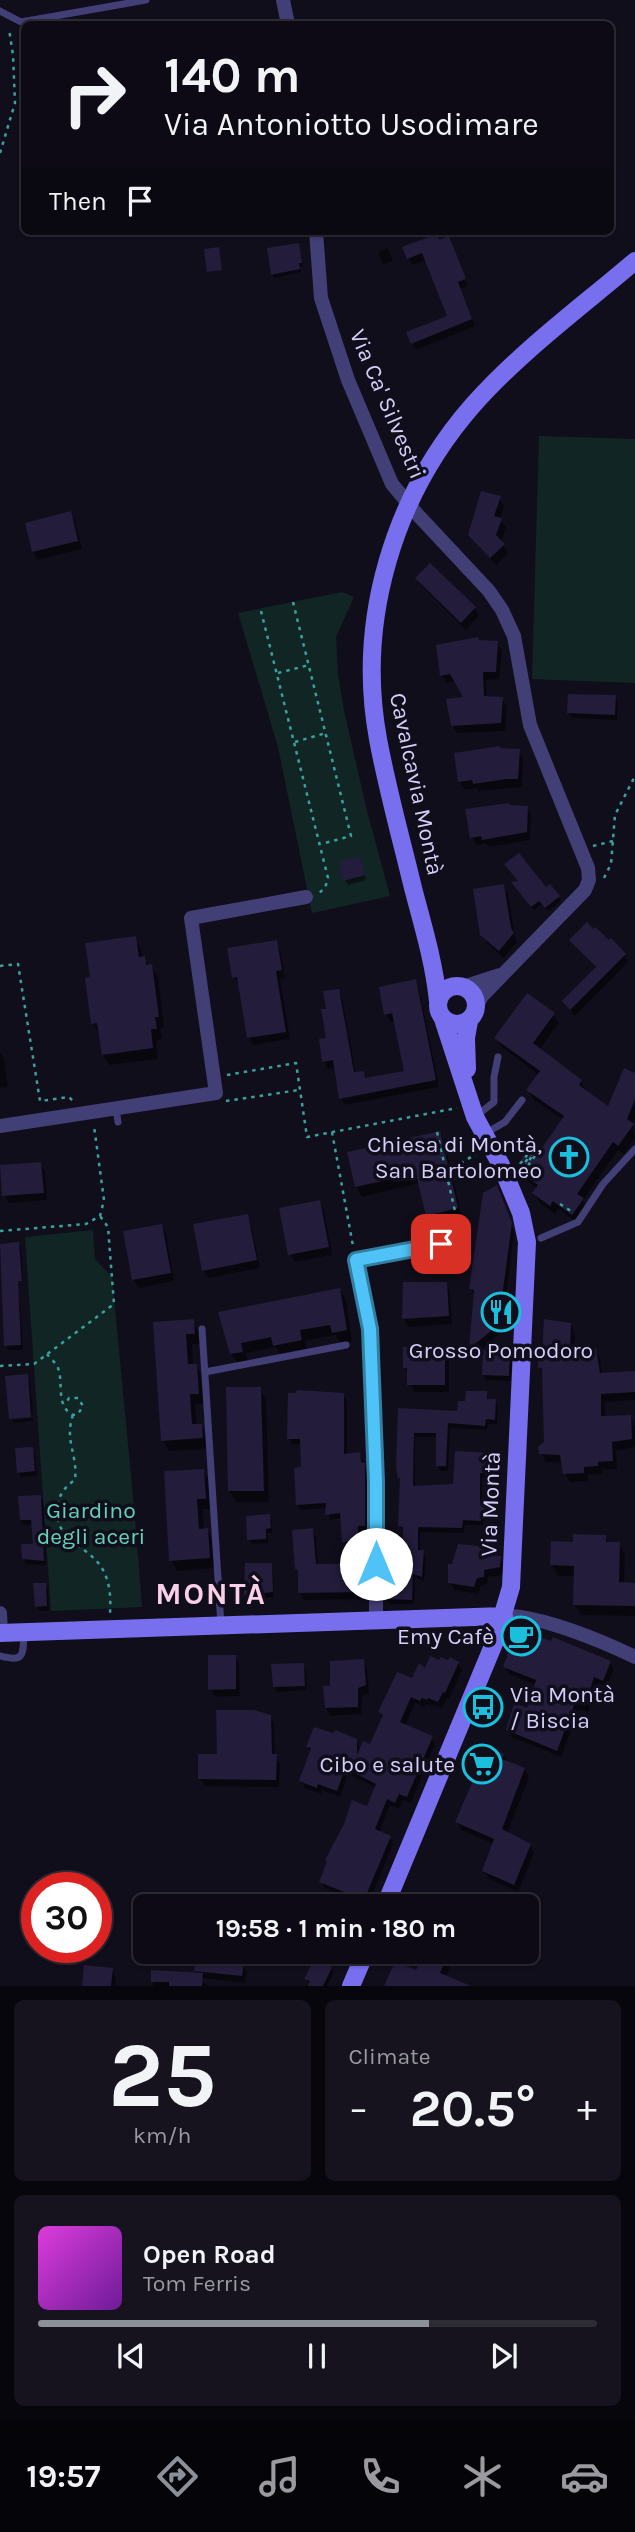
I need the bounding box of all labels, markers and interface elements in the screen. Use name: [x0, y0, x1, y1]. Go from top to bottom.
text: 140 m: [164, 47, 301, 104]
icon: right: [49, 49, 140, 140]
text: Via Antoniotto Usodimare: [164, 106, 539, 143]
icon: arrive: [121, 182, 159, 220]
text: Then: [49, 186, 107, 217]
street label: Via Ca' Silvestri: [344, 325, 431, 483]
street label: Cavalcavia Montà: [384, 690, 449, 878]
place label: Chiesa di Montà, San Bartolomeo: [367, 1131, 542, 1184]
church icon: Chiesa di Montà, San Bartolomeo: [548, 1136, 590, 1178]
pin: [411, 1214, 471, 1274]
icon: arrive: [422, 1225, 460, 1263]
restaurant icon: Grosso Pomodoro: [480, 1291, 522, 1333]
place label: Grosso Pomodoro: [409, 1337, 593, 1364]
street label: Via Montà: [475, 1451, 506, 1557]
park label: Giardino degli aceri: [37, 1497, 145, 1550]
position arrow: [339, 1527, 413, 1601]
district label: MONTÀ: [155, 1574, 267, 1612]
cafe icon: Emy Cafè: [500, 1615, 542, 1657]
place label: Emy Cafè: [397, 1623, 494, 1650]
place label: Via Montà / Biscia: [510, 1681, 615, 1734]
bus stop icon: Via Montà / Biscia: [462, 1686, 504, 1728]
supermarket icon: Cibo e salute: [461, 1743, 503, 1785]
place label: Cibo e salute: [320, 1751, 455, 1778]
speed limit sign: 30: [21, 1872, 112, 1963]
text: 19:58 · 1 min · 180 m: [216, 1913, 456, 1944]
text: 25: [108, 2023, 216, 2129]
text: Climate: [349, 2043, 431, 2070]
text: 20.5°: [410, 2078, 536, 2139]
text: −: [349, 2086, 368, 2131]
text: +: [577, 2086, 597, 2131]
text: km/h: [133, 2122, 191, 2149]
text: Open Road: [143, 2239, 276, 2270]
text: Tom Ferris: [143, 2270, 251, 2297]
icon: previous: [112, 2337, 150, 2375]
icon: pause: [298, 2337, 336, 2375]
icon: next: [485, 2337, 523, 2375]
icon: directions: [153, 2452, 202, 2501]
icon: music: [255, 2452, 304, 2501]
icon: phone: [356, 2452, 405, 2501]
icon: climate: [458, 2452, 507, 2501]
icon: car: [560, 2452, 609, 2501]
text: 19:57: [26, 2458, 100, 2495]

